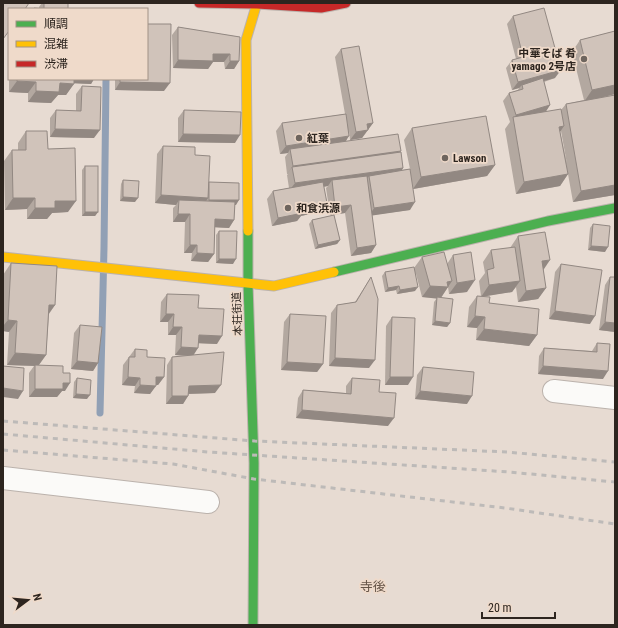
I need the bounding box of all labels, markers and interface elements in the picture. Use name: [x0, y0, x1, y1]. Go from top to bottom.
legend: [8, 8, 148, 80]
text: 順調: [44, 17, 68, 31]
text: 混雑: [44, 37, 68, 51]
place label: 中華そば 肴 yamago 2号店: [512, 47, 576, 73]
marker: 中華そば 肴 yamago 2号店: [579, 54, 589, 64]
text: 渋滞: [44, 57, 68, 71]
place label: 紅葉: [307, 132, 329, 145]
marker: 紅葉: [294, 133, 304, 143]
place label: Lawson: [453, 152, 486, 165]
marker: Lawson: [440, 153, 450, 163]
place label: 和食浜源: [296, 202, 340, 215]
marker: 和食浜源: [283, 203, 293, 213]
street label: 本荘街道: [230, 292, 245, 336]
district label: 寺後: [360, 579, 386, 594]
north arrow: [8, 580, 48, 620]
text: N: [30, 592, 44, 603]
scale bar: [482, 594, 555, 620]
text: 20 m: [488, 601, 512, 615]

